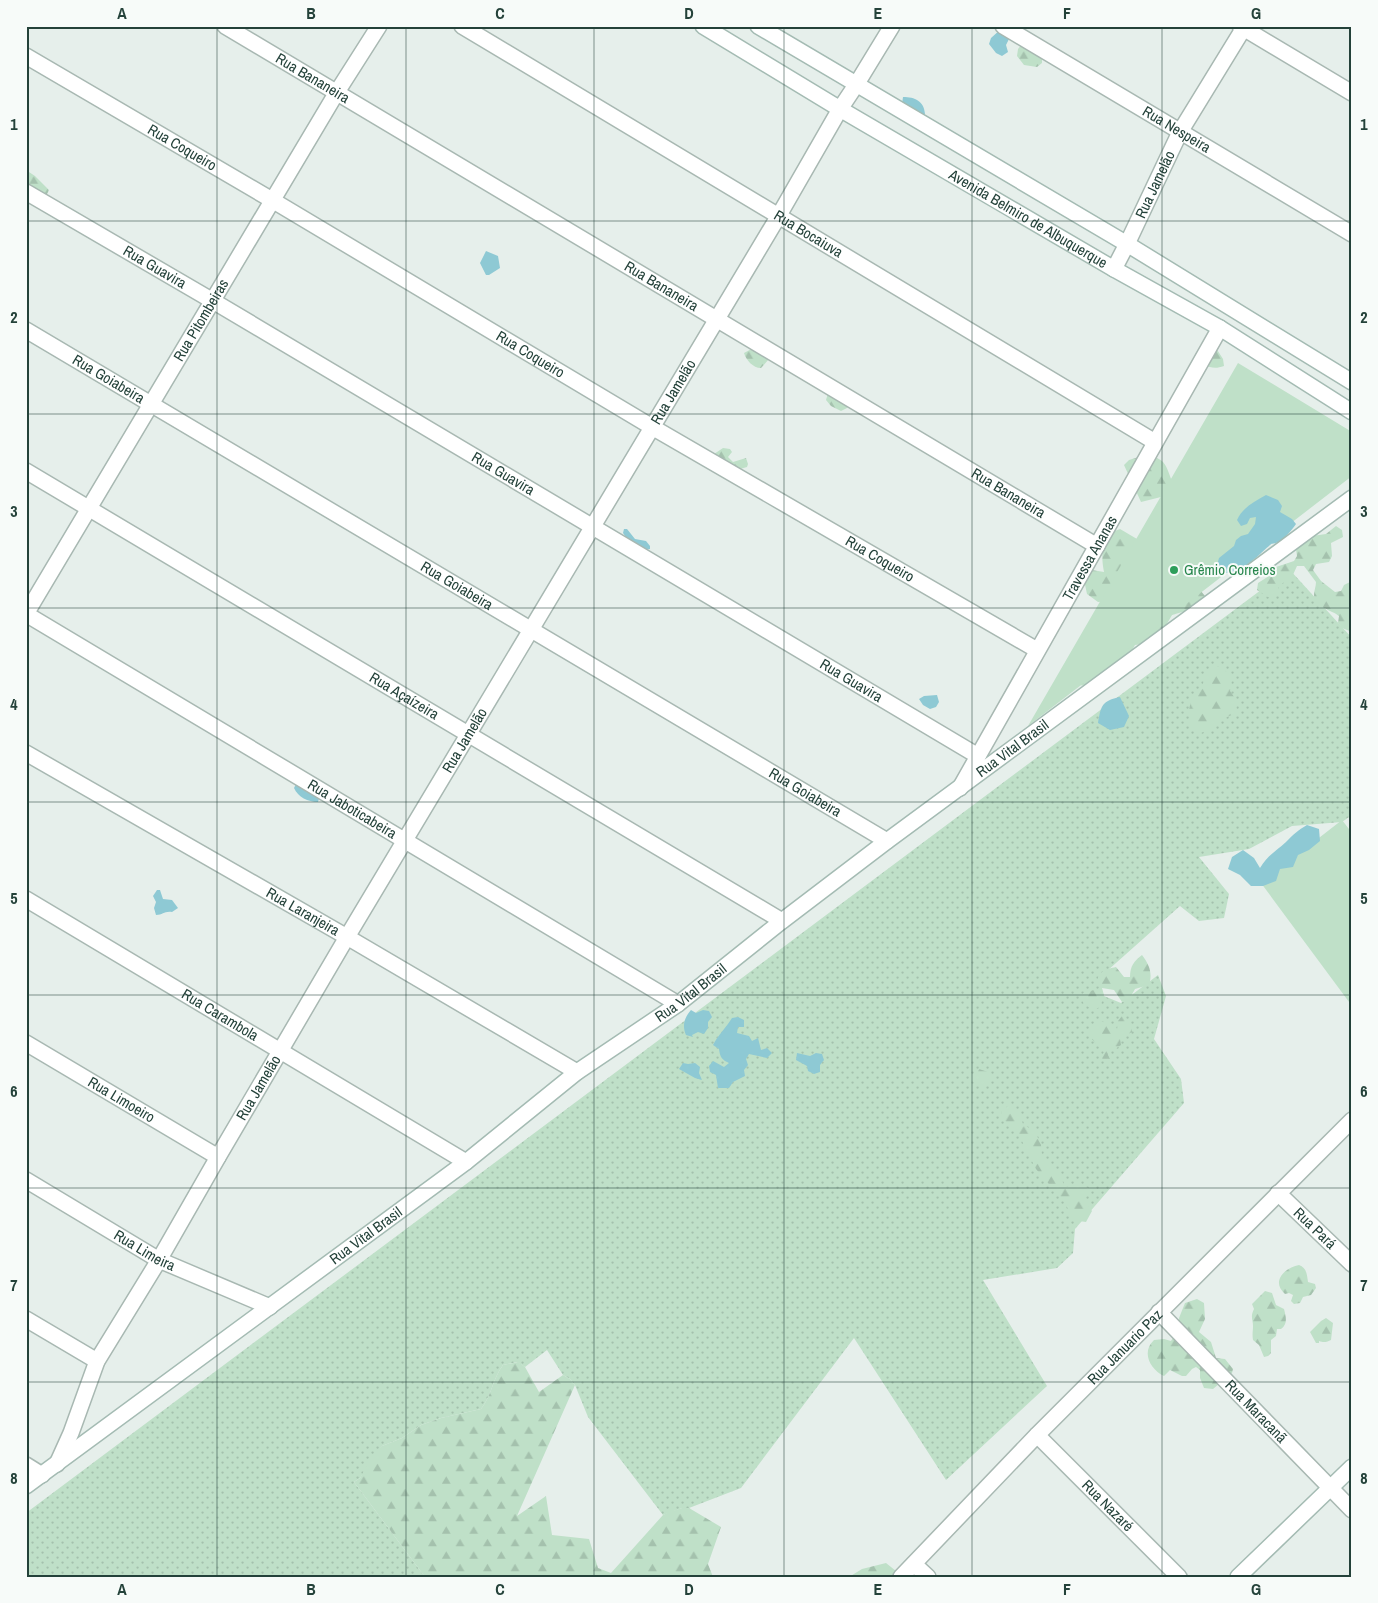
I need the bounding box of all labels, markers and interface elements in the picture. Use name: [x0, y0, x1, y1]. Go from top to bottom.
text: A: [117, 2, 127, 24]
text: B: [306, 2, 316, 24]
text: C: [495, 2, 505, 24]
text: D: [684, 2, 694, 24]
text: E: [874, 2, 883, 24]
text: F: [1063, 2, 1071, 24]
text: G: [1251, 2, 1261, 24]
street label: Rua Bananeira: [272, 48, 354, 108]
street label: Rua Nespeira: [1139, 101, 1215, 158]
text: 1: [10, 113, 18, 135]
text: 1: [1360, 113, 1368, 135]
street label: Rua Coqueiro: [144, 119, 221, 176]
street label: Rua Jamelão: [1130, 147, 1180, 222]
street label: Avenida Belmiro de Albuquerque: [944, 163, 1112, 273]
street label: Rua Bocaiuva: [770, 205, 847, 262]
street label: Rua Guavira: [120, 240, 191, 293]
street label: Rua Bananeira: [621, 256, 703, 316]
street label: Rua Pitombeiras: [168, 275, 233, 365]
text: 2: [10, 306, 18, 328]
text: 2: [1360, 306, 1368, 328]
street label: Rua Coqueiro: [492, 325, 569, 383]
street label: Rua Goiabeira: [69, 349, 149, 408]
street label: Rua Jamelão: [645, 355, 701, 428]
street label: Rua Guavira: [468, 446, 539, 500]
street label: Rua Bananeira: [968, 462, 1050, 523]
text: 3: [10, 500, 18, 522]
text: 3: [1360, 500, 1368, 522]
street label: Travessa Ananas: [1057, 512, 1122, 604]
street label: Rua Coqueiro: [842, 530, 919, 587]
street label: Rua Goiabeira: [417, 556, 497, 615]
place label: Grêmio Correios: [1184, 559, 1276, 580]
marker: Grêmio Correios: [1168, 564, 1180, 576]
street label: Rua Guavira: [816, 653, 887, 707]
street label: Rua Açaízeira: [366, 667, 443, 725]
text: 4: [10, 693, 18, 715]
text: 4: [1360, 693, 1368, 715]
street label: Rua Jamelão: [437, 703, 492, 777]
street label: Rua Vital Brasil: [972, 714, 1053, 782]
street label: Rua Goiabeira: [765, 762, 846, 822]
street label: Rua Jaboticabeira: [304, 774, 401, 844]
street label: Rua Laranjeira: [262, 882, 344, 941]
text: 5: [10, 887, 18, 909]
text: 5: [1360, 887, 1368, 909]
street label: Rua Vital Brasil: [651, 958, 731, 1027]
street label: Rua Carambola: [178, 983, 263, 1046]
street label: Rua Jamelão: [231, 1051, 286, 1124]
street label: Rua Limoeiro: [84, 1071, 159, 1127]
text: 6: [10, 1080, 18, 1102]
text: 6: [1360, 1080, 1368, 1102]
street label: Rua Vital Brasil: [325, 1202, 406, 1269]
street label: Rua Pará: [1289, 1202, 1341, 1254]
street label: Rua Limeira: [110, 1224, 179, 1276]
text: 7: [10, 1274, 18, 1296]
text: 7: [1360, 1274, 1368, 1296]
street label: Rua Januario Paz: [1082, 1304, 1167, 1389]
street label: Rua Maracanã: [1221, 1375, 1292, 1448]
text: 8: [10, 1467, 18, 1489]
text: 8: [1360, 1467, 1368, 1489]
street label: Rua Nazaré: [1077, 1475, 1139, 1536]
text: A: [117, 1578, 127, 1600]
text: B: [306, 1578, 316, 1600]
text: C: [495, 1578, 505, 1600]
text: D: [684, 1578, 694, 1600]
text: E: [874, 1578, 883, 1600]
text: F: [1063, 1578, 1071, 1600]
text: G: [1251, 1578, 1261, 1600]

